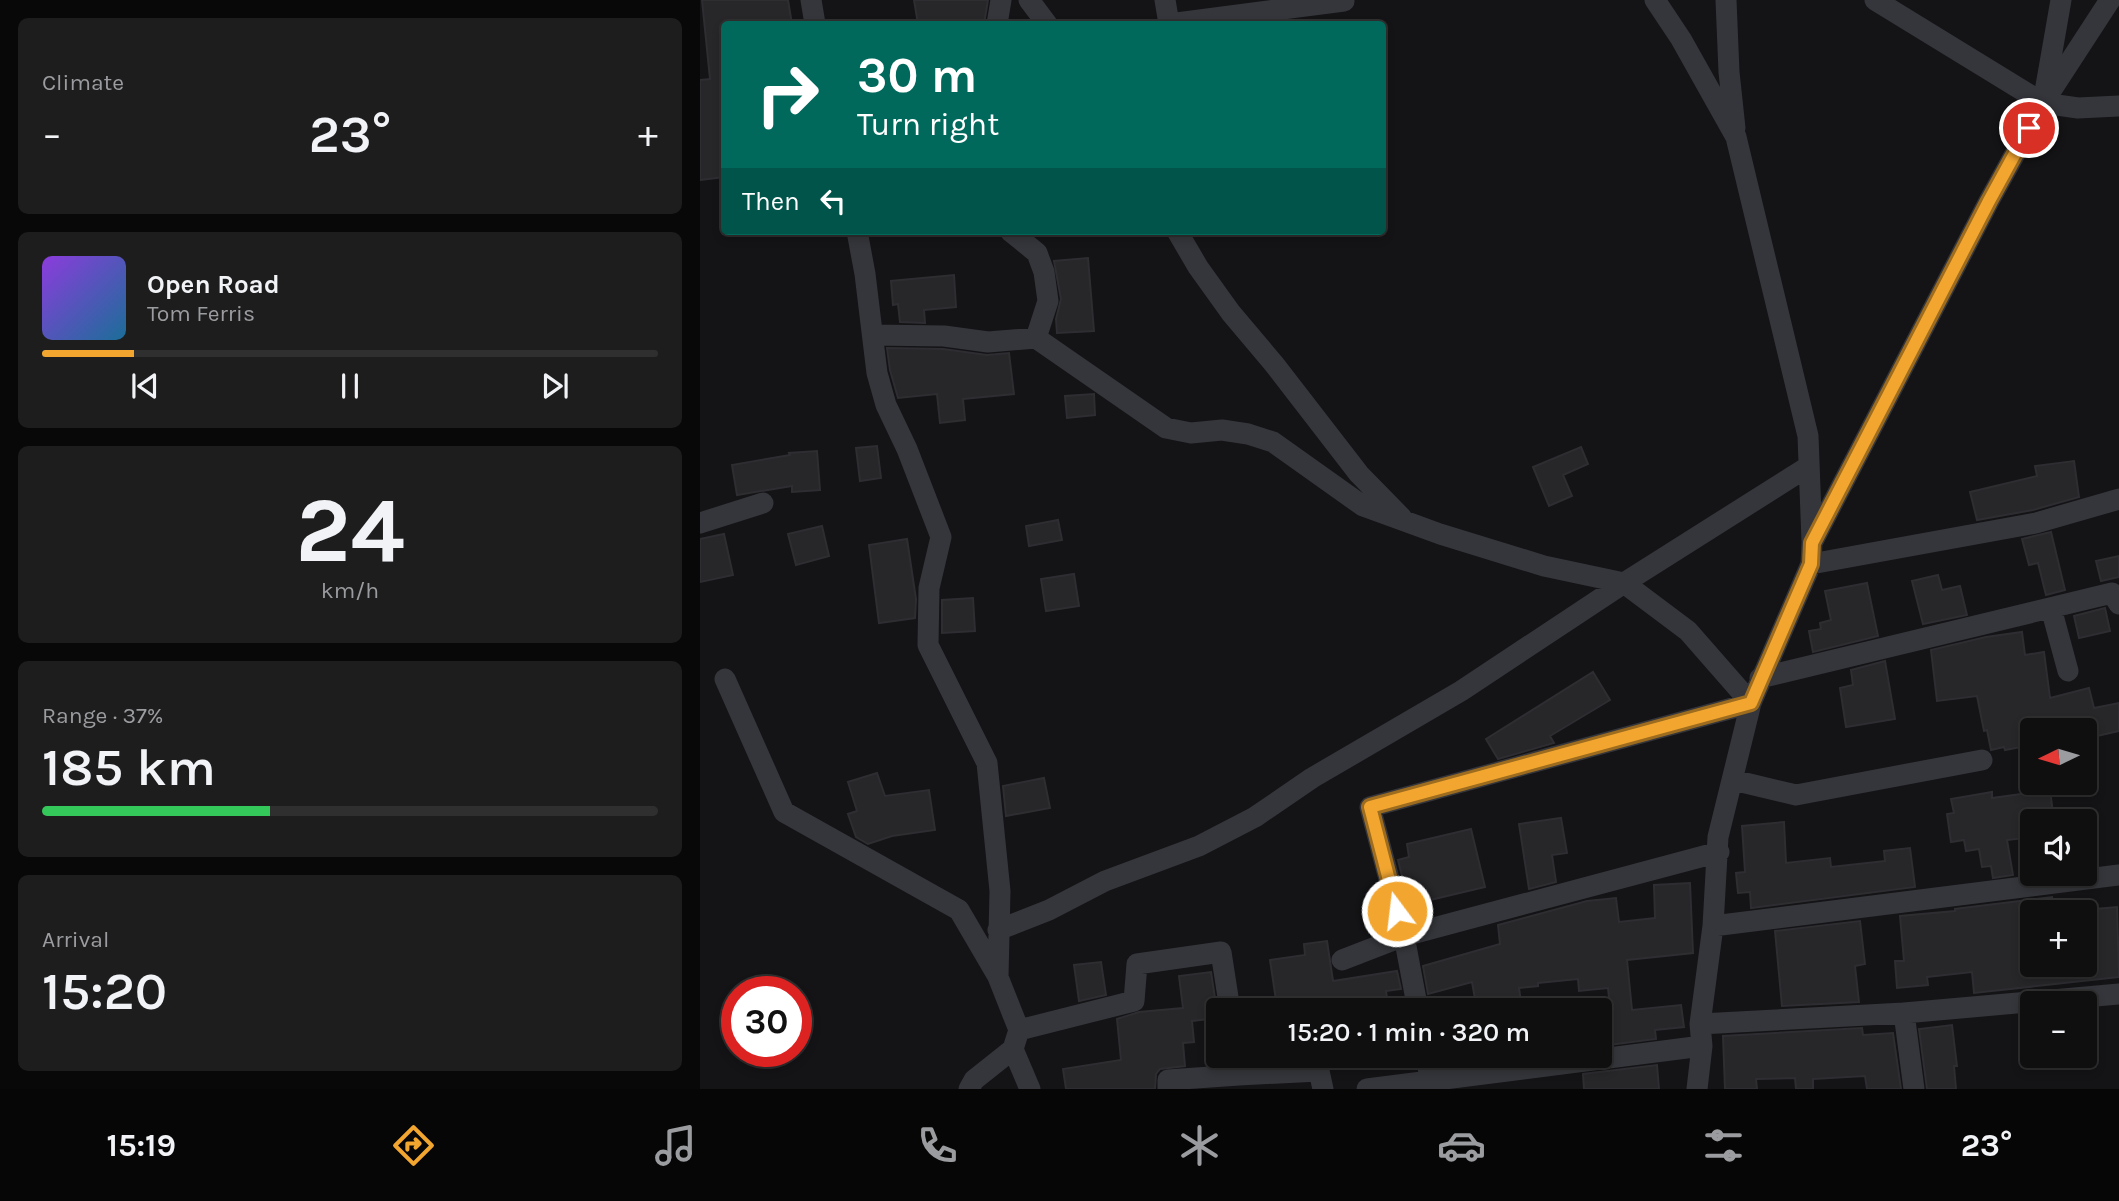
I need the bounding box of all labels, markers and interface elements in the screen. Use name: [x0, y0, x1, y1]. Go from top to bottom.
text: 30 m: [857, 47, 977, 104]
icon: right: [742, 49, 833, 140]
text: Climate: [42, 69, 124, 96]
pin: [1999, 98, 2059, 158]
text: 23°: [309, 104, 391, 165]
text: Turn right: [857, 106, 999, 143]
icon: arrive: [2010, 109, 2048, 147]
text: −: [42, 112, 62, 157]
text: +: [638, 112, 658, 157]
icon: left: [814, 182, 852, 220]
text: Then: [742, 186, 800, 217]
text: Open Road: [147, 269, 280, 300]
text: Tom Ferris: [147, 300, 255, 327]
icon: previous: [126, 367, 164, 405]
icon: pause: [331, 367, 369, 405]
icon: next: [536, 367, 574, 405]
text: 24: [295, 478, 405, 584]
text: km/h: [321, 577, 379, 604]
text: Range · 37%: [42, 702, 164, 729]
north arrow: [2020, 718, 2096, 794]
map controls: [2020, 718, 2097, 1068]
text: 185 km: [42, 737, 216, 798]
button: sound: [2020, 809, 2097, 886]
position arrow: [1360, 874, 1434, 948]
button: +: [2020, 900, 2097, 977]
text: Arrival: [42, 926, 109, 953]
text: 15:20: [42, 961, 167, 1022]
speed limit sign: 30: [721, 976, 812, 1067]
button: −: [2020, 991, 2097, 1068]
text: 15:20 · 1 min · 320 m: [1288, 1017, 1530, 1048]
icon: directions: [389, 1121, 438, 1170]
icon: music: [651, 1121, 700, 1170]
icon: phone: [913, 1121, 962, 1170]
icon: climate: [1175, 1121, 1224, 1170]
icon: car: [1437, 1121, 1486, 1170]
icon: filters: [1699, 1121, 1748, 1170]
text: 15:19: [106, 1127, 176, 1164]
text: 23°: [1961, 1127, 2012, 1164]

